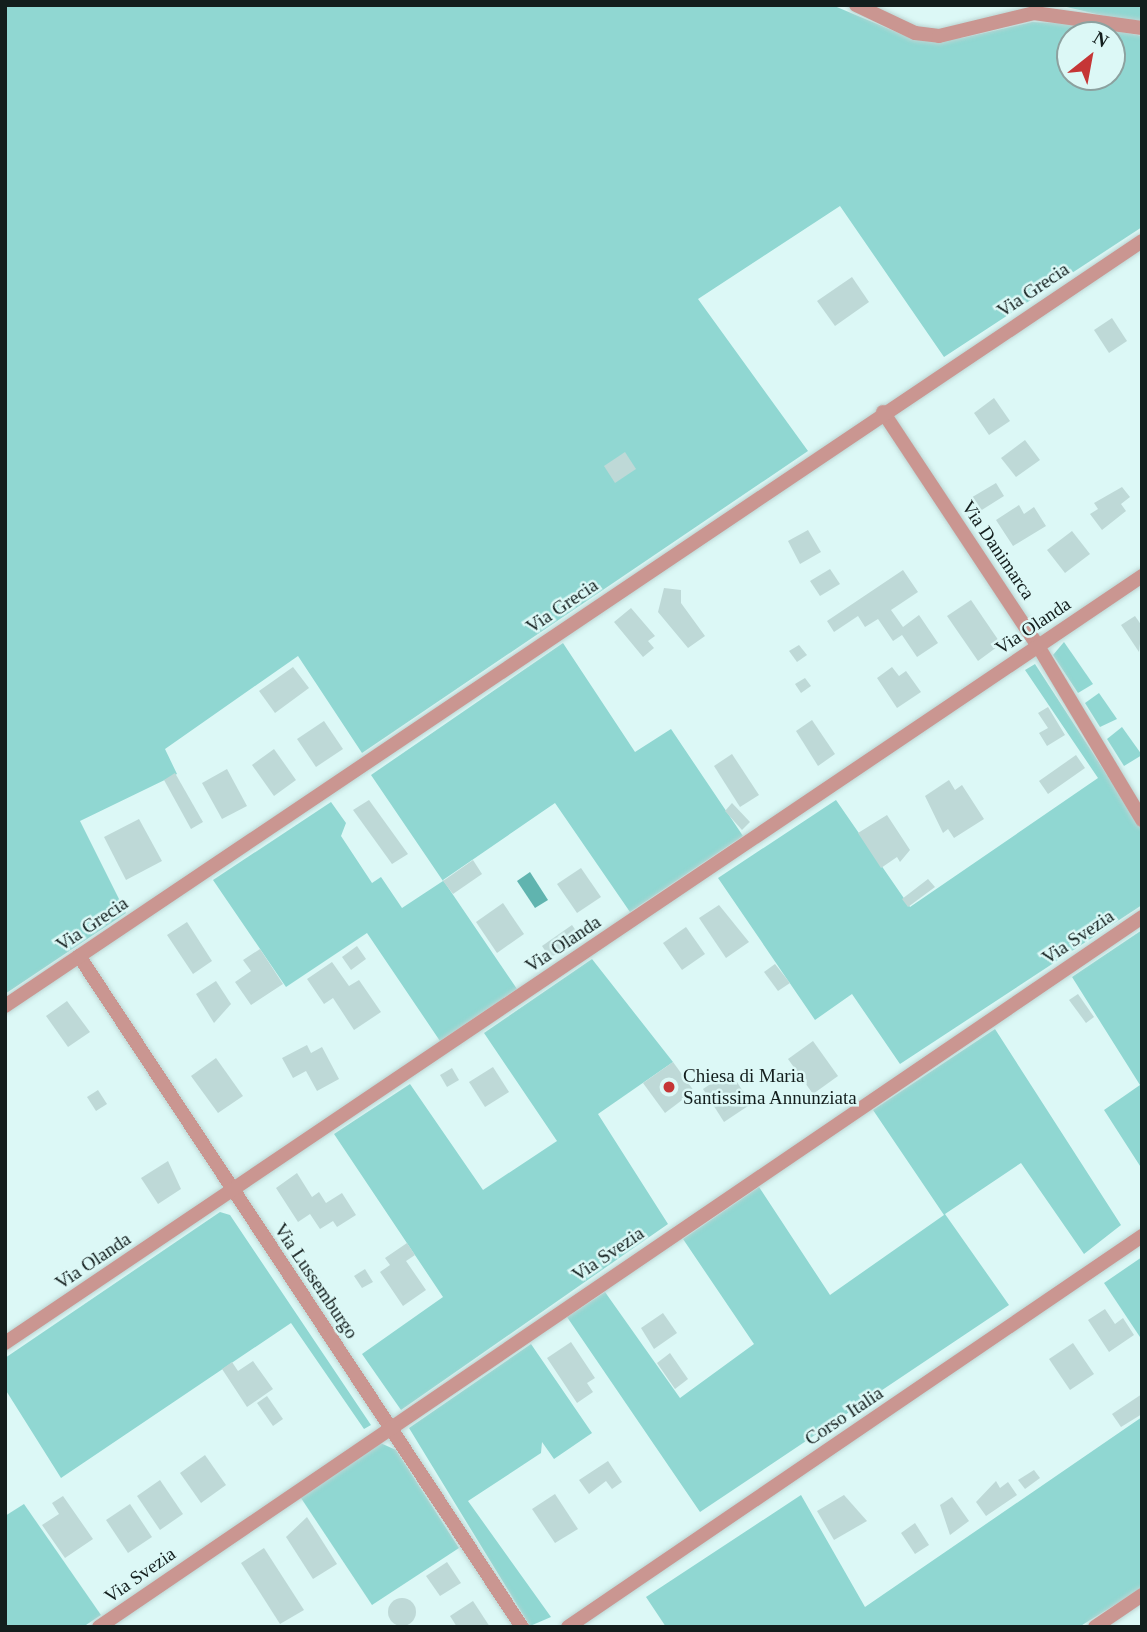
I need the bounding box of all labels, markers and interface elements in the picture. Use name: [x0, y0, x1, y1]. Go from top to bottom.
north arrow: [1056, 21, 1126, 91]
text: N: [1090, 27, 1112, 52]
street label: Via Grecia: [993, 258, 1073, 322]
street label: Via Danimarca: [957, 496, 1039, 604]
street label: Via Grecia: [522, 574, 602, 638]
street label: Via Olanda: [991, 593, 1075, 659]
street label: Via Grecia: [52, 892, 132, 956]
street label: Via Svezia: [1038, 905, 1118, 969]
street label: Via Olanda: [521, 911, 605, 977]
place label: Chiesa di Maria Santissima Annunziata: [683, 1065, 858, 1109]
marker: Chiesa di Maria Santissima Annunziata: [661, 1079, 677, 1095]
street label: Via Lussemburgo: [269, 1219, 363, 1343]
street label: Via Svezia: [568, 1222, 648, 1286]
street label: Via Olanda: [51, 1228, 135, 1294]
street label: Corso Italia: [801, 1382, 887, 1450]
street label: Via Svezia: [100, 1542, 180, 1608]

